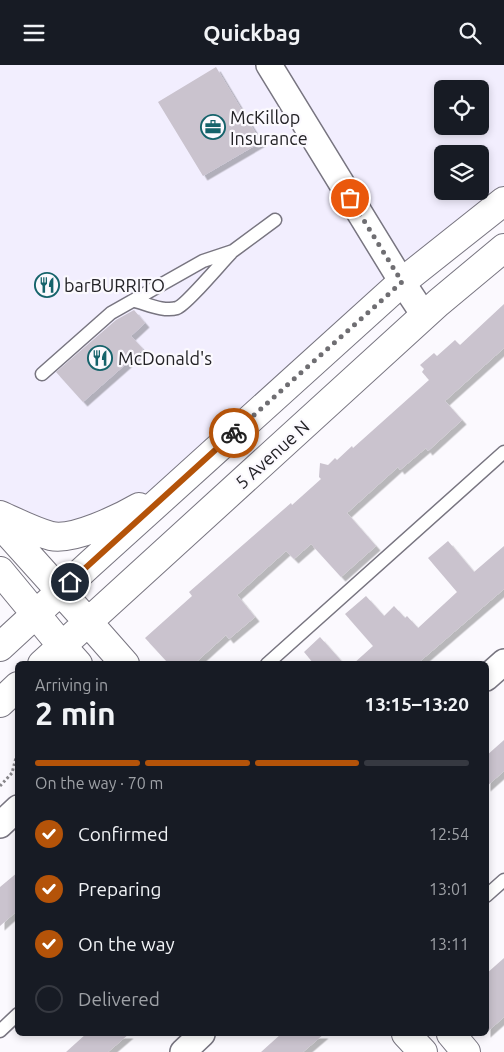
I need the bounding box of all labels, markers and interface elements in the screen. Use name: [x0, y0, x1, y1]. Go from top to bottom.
icon: menu: [20, 19, 48, 47]
icon: search: [456, 19, 484, 47]
text: Quickbag: [203, 20, 301, 45]
map controls: [434, 80, 489, 200]
button: locate: [434, 80, 489, 135]
place label: McKillop Insurance: [230, 107, 308, 148]
office icon: McKillop Insurance: [200, 114, 226, 140]
button: layers: [434, 145, 489, 200]
pin: [329, 177, 371, 219]
icon: bag: [336, 184, 364, 212]
restaurant icon: barBURRITO: [34, 272, 60, 298]
place label: barBURRITO: [64, 275, 165, 295]
restaurant icon: McDonald's: [87, 345, 113, 371]
place label: McDonald's: [118, 348, 212, 368]
courier: [209, 408, 259, 458]
street label: 5 Avenue N: [231, 416, 313, 492]
icon: bike: [220, 419, 248, 447]
pin: [49, 561, 91, 603]
icon: home: [56, 568, 84, 596]
text: Arriving in: [35, 676, 108, 694]
text: 13:15–13:20: [364, 693, 469, 715]
text: 2 min: [35, 695, 116, 731]
text: On the way · 70 m: [35, 774, 163, 792]
icon: check: [35, 820, 63, 848]
text: Confirmed: [78, 823, 169, 845]
text: 12:54: [429, 825, 469, 843]
icon: check: [35, 875, 63, 903]
text: Preparing: [78, 878, 162, 900]
text: 13:01: [429, 880, 469, 898]
icon: check: [35, 930, 63, 958]
text: On the way: [78, 933, 175, 955]
text: 13:11: [429, 935, 469, 953]
text: Delivered: [78, 988, 160, 1010]

